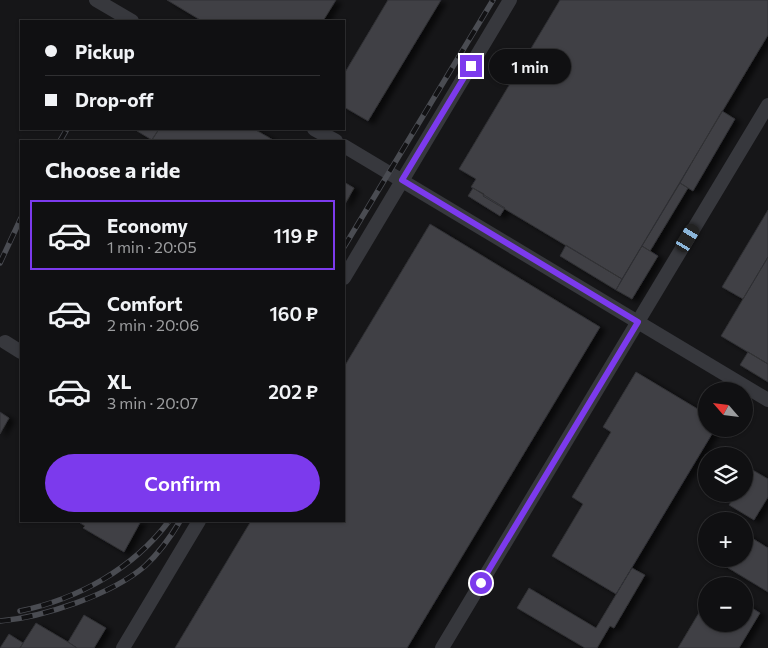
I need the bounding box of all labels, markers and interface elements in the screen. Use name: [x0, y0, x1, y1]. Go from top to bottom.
text: Pickup: [75, 40, 135, 63]
callout: 1 min: [488, 48, 571, 84]
route end: [460, 55, 482, 77]
text: 1 min: [511, 57, 549, 76]
text: Drop-off: [75, 88, 154, 111]
text: Choose a ride: [45, 156, 180, 183]
icon: car: [47, 213, 92, 258]
text: Economy: [107, 214, 188, 237]
car: [673, 221, 702, 255]
text: 119 ₽: [273, 224, 318, 247]
text: 1 min · 20:05: [107, 237, 197, 256]
icon: car: [47, 291, 92, 336]
text: Comfort: [107, 292, 183, 315]
text: 160 ₽: [269, 302, 318, 325]
text: 2 min · 20:06: [107, 315, 199, 334]
icon: car: [47, 369, 92, 414]
text: XL: [107, 370, 132, 393]
text: 202 ₽: [268, 380, 318, 403]
north arrow: [698, 382, 752, 438]
map controls: [698, 382, 753, 632]
text: 3 min · 20:07: [107, 393, 198, 412]
button: layers: [698, 447, 753, 502]
button: Confirm: [45, 454, 320, 512]
button: +: [698, 512, 753, 567]
route start: [470, 572, 492, 594]
button: −: [698, 577, 753, 632]

